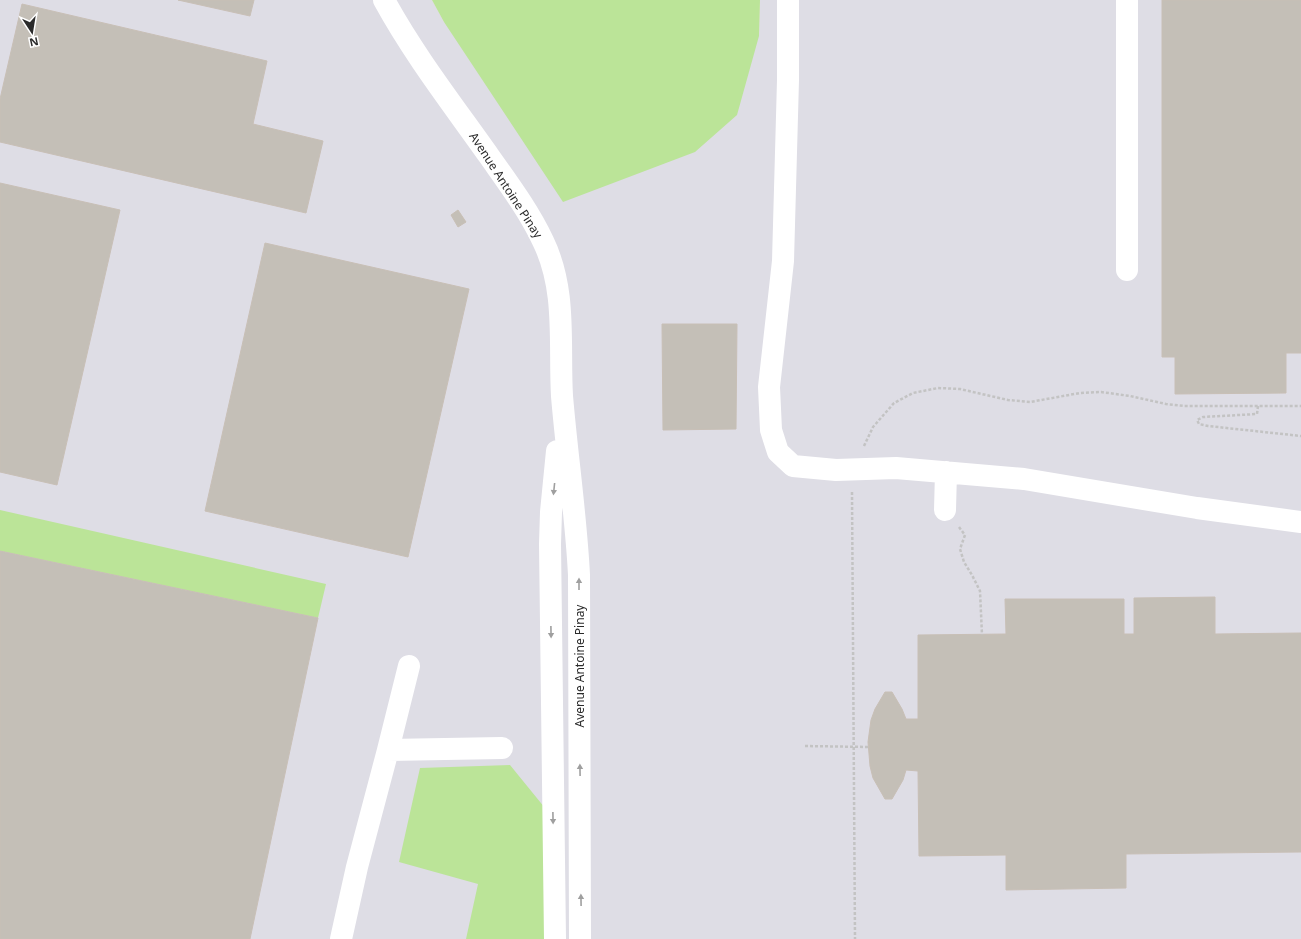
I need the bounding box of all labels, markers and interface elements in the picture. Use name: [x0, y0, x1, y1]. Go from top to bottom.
north arrow: [12, 12, 52, 52]
text: N: [28, 34, 40, 51]
street label: Avenue Antoine Pinay: [465, 129, 547, 242]
one-way arrow: [550, 483, 557, 495]
one-way arrow: [576, 577, 582, 590]
street label: Avenue Antoine Pinay: [571, 604, 588, 727]
one-way arrow: [548, 626, 554, 639]
one-way arrow: [577, 763, 583, 776]
one-way arrow: [550, 812, 556, 825]
one-way arrow: [578, 893, 584, 906]

